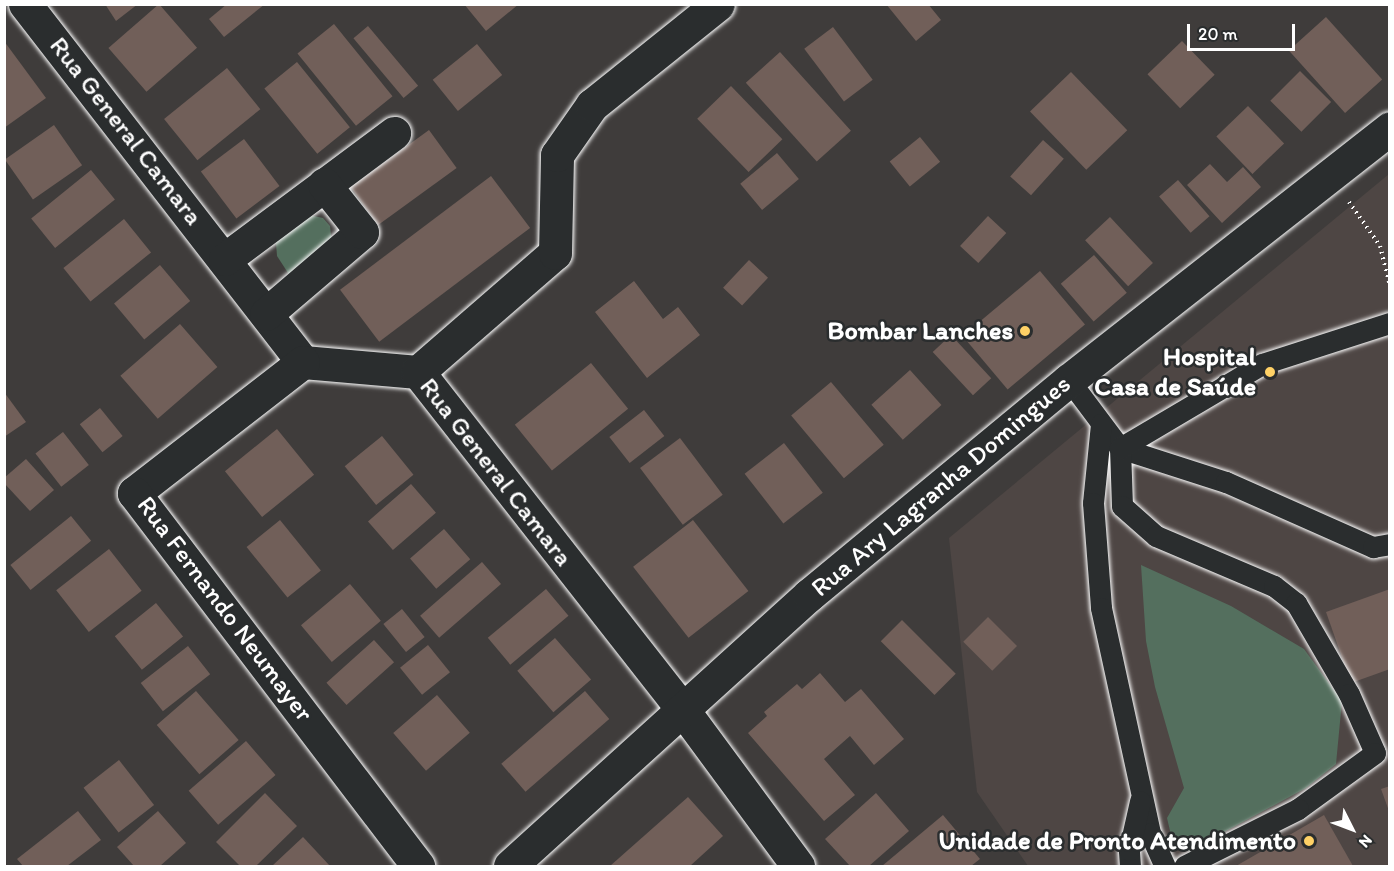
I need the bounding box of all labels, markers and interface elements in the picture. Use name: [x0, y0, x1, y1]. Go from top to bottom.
scale bar: [1190, 12, 1298, 50]
text: 20 m: [1198, 23, 1238, 45]
street label: Rua General Camara: [43, 30, 209, 232]
place label: Bombar Lanches: [828, 315, 1013, 347]
marker: Bombar Lanches: [1018, 324, 1032, 338]
place label: Hospital Casa de Saúde: [1094, 341, 1256, 402]
marker: Hospital Casa de Saúde: [1261, 363, 1279, 381]
street label: Rua Ary Lagranha Domingues: [805, 368, 1077, 604]
street label: Rua General Camara: [413, 371, 579, 573]
street label: Rua Fernando Neumayer: [130, 491, 320, 727]
north arrow: [1322, 799, 1382, 859]
place label: Unidade de Pronto Atendimento: [940, 825, 1296, 857]
text: N: [1355, 831, 1376, 852]
marker: Unidade de Pronto Atendimento: [1300, 832, 1318, 850]

